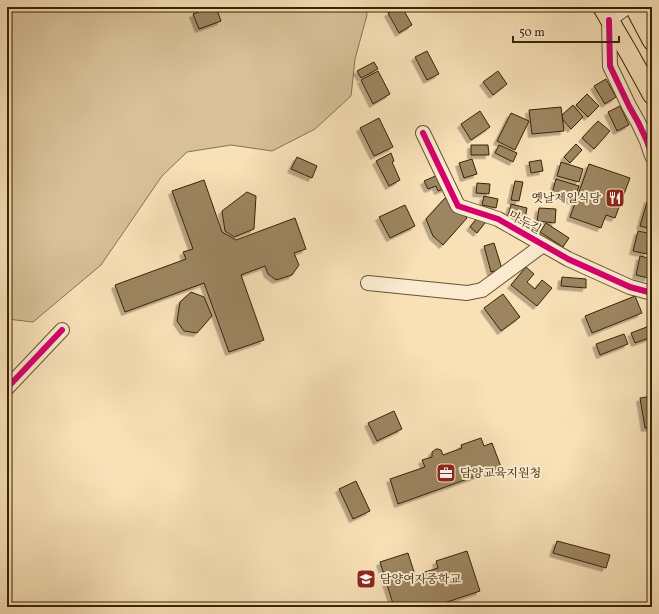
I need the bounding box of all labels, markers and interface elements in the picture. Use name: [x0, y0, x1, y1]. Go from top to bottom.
scale bar: [513, 18, 619, 44]
text: 50 m: [519, 25, 545, 41]
restaurant icon: 옛날제일식당: [604, 187, 626, 209]
place label: 옛날제일식당: [531, 191, 601, 207]
street label: 마두길: [505, 207, 544, 238]
office icon: 담양교육지원청: [435, 462, 457, 484]
place label: 담양교육지원청: [460, 466, 541, 482]
school or university icon: 담양여자중학교: [355, 568, 377, 590]
place label: 담양여자중학교: [380, 572, 462, 588]

